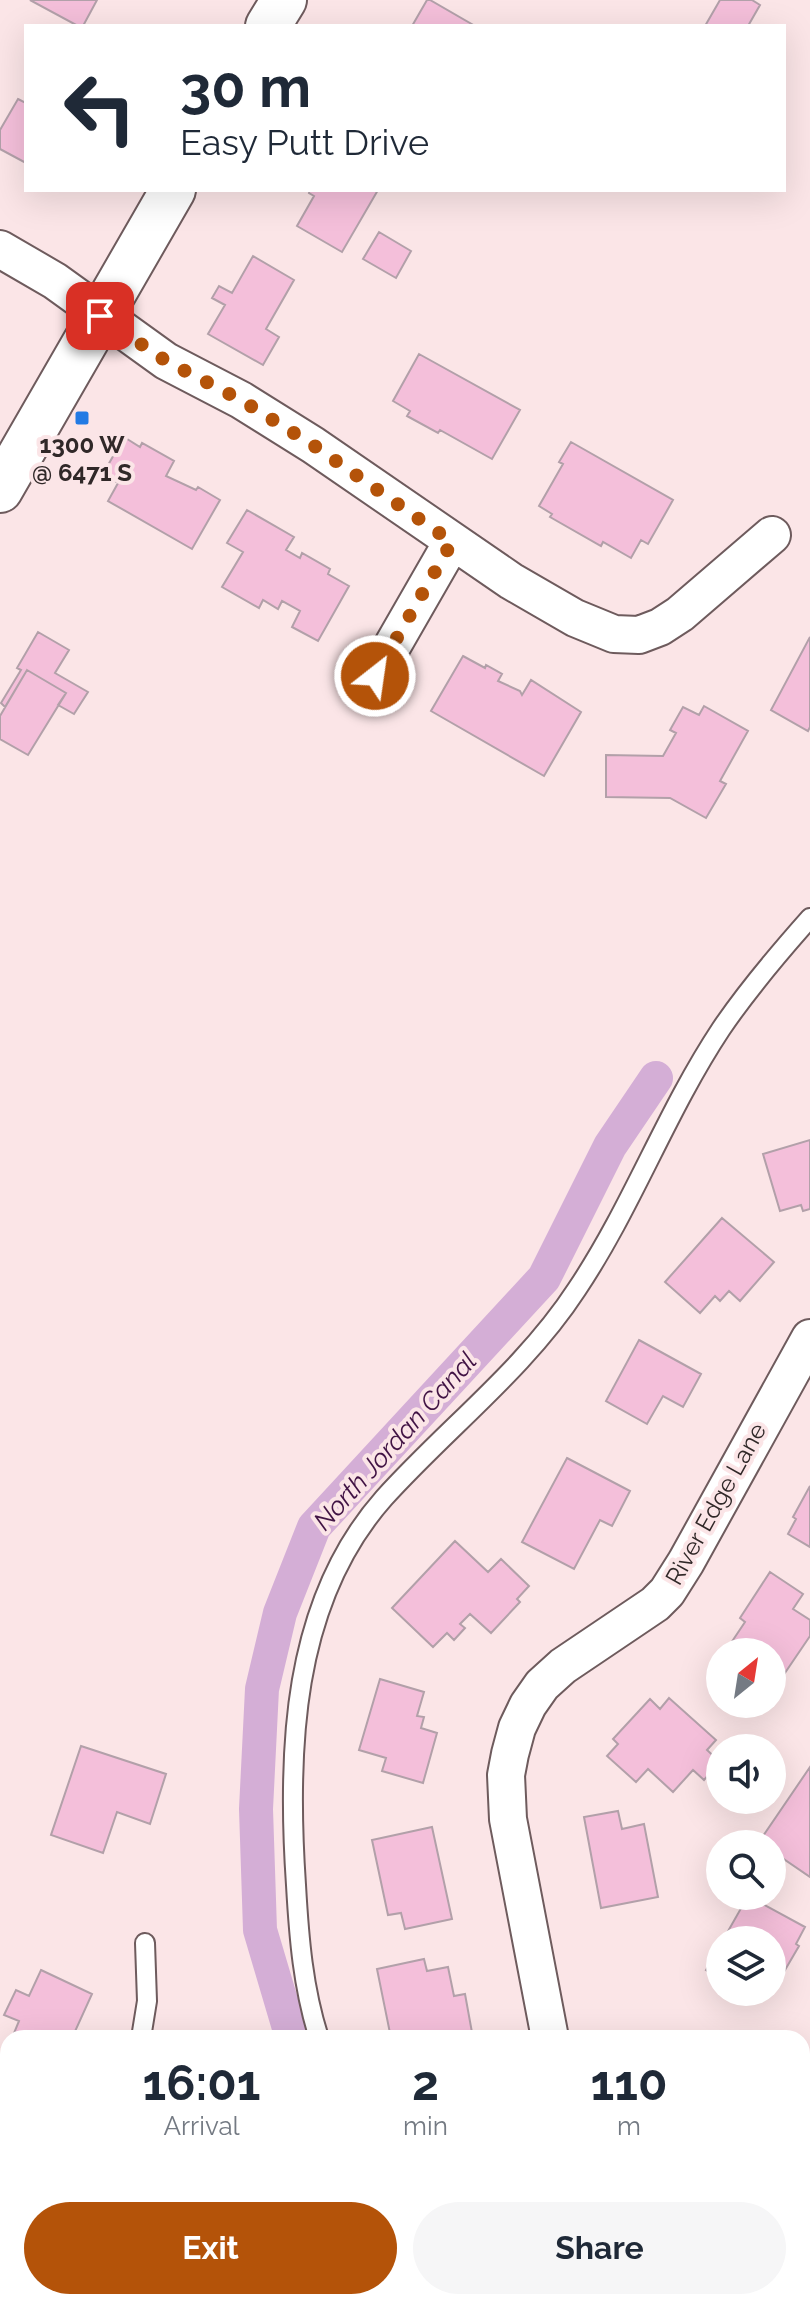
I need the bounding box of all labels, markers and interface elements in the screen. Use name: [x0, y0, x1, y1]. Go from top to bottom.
text: 30 m: [180, 54, 311, 120]
icon: left: [48, 56, 152, 160]
text: Easy Putt Drive: [180, 121, 429, 163]
pin: [66, 282, 134, 350]
icon: arrive: [78, 294, 122, 338]
marker: 1300 W @ 6471 S: [73, 409, 91, 427]
place label: 1300 W @ 6471 S: [32, 430, 132, 487]
position arrow: [333, 634, 417, 718]
water label: North Jordan Canal: [307, 1346, 483, 1536]
street label: River Edge Lane: [659, 1418, 772, 1590]
north arrow: [706, 1638, 786, 1718]
map controls: [706, 1638, 786, 2006]
button: sound: [706, 1734, 786, 1814]
button: search: [706, 1830, 786, 1910]
button: layers: [706, 1926, 786, 2006]
text: 16:01: [143, 2055, 261, 2111]
text: 2: [412, 2055, 439, 2111]
text: 110: [590, 2055, 667, 2111]
text: Arrival: [163, 2111, 240, 2141]
text: min: [403, 2111, 448, 2141]
text: m: [617, 2111, 641, 2141]
button: Exit: [24, 2202, 397, 2294]
button: Share: [413, 2202, 786, 2294]

